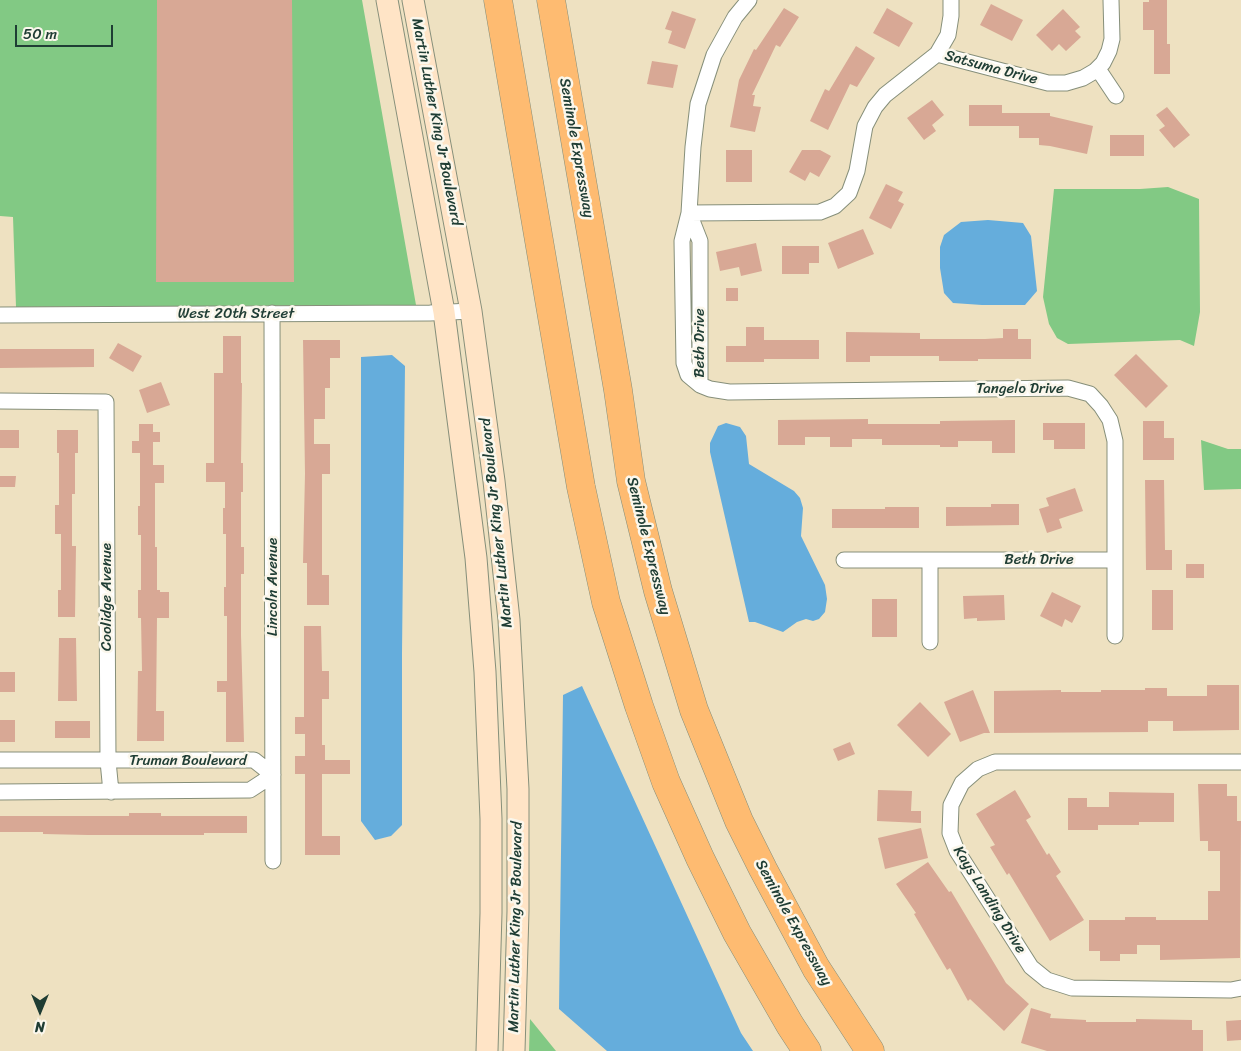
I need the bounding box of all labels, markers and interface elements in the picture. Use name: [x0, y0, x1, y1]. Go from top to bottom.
scale bar: [18, 15, 115, 47]
street label: Martin Luther King Jr Boulevard: [407, 17, 465, 227]
text: 50 m: [23, 21, 57, 47]
street label: Satsuma Drive: [943, 47, 1039, 89]
street label: Seminole Expressway: [555, 77, 597, 219]
street label: West 20th Street: [178, 305, 294, 323]
street label: Beth Drive: [691, 308, 709, 378]
street label: Tangelo Drive: [976, 380, 1064, 398]
street label: Martin Luther King Jr Boulevard: [477, 417, 517, 629]
street label: Seminole Expressway: [622, 475, 674, 617]
street label: Lincoln Avenue: [264, 538, 282, 636]
street label: Coolidge Avenue: [98, 543, 116, 651]
street label: Beth Drive: [1004, 551, 1074, 569]
street label: Truman Boulevard: [129, 752, 247, 770]
street label: Martin Luther King Jr Boulevard: [505, 821, 527, 1033]
street label: Kays Landing Drive: [949, 843, 1029, 957]
street label: Seminole Expressway: [751, 857, 835, 989]
north arrow: [15, 986, 65, 1036]
text: N: [35, 1014, 45, 1039]

